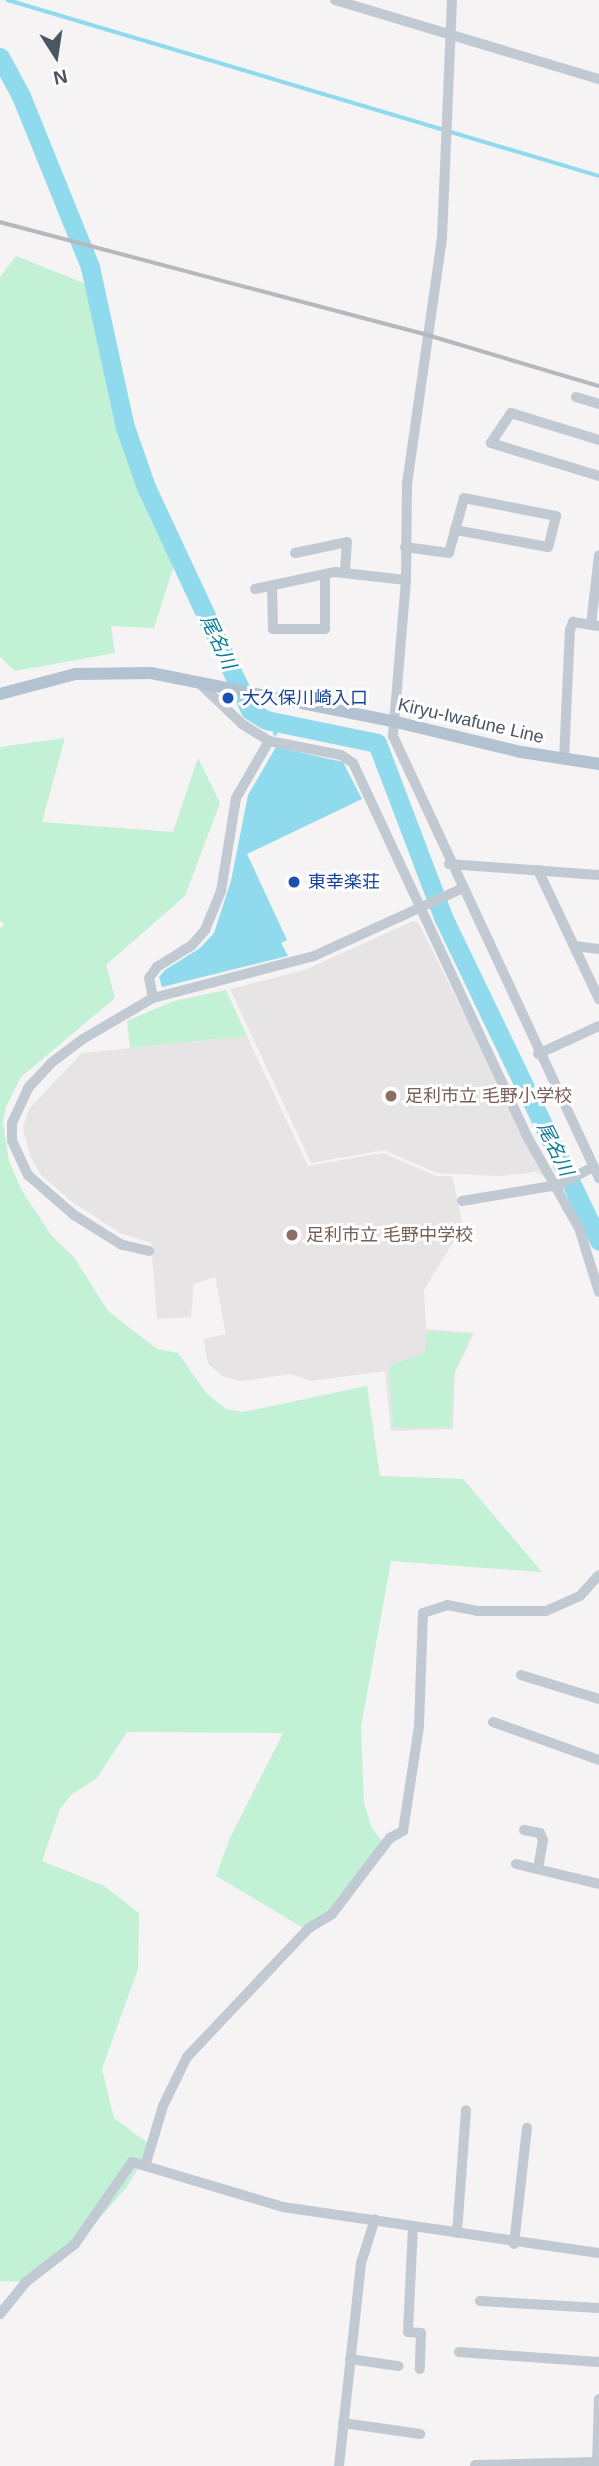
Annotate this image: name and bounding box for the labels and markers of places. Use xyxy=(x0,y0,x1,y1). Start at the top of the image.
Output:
place label: 大久保川崎入口 xyxy=(242,687,368,709)
marker: 大久保川崎入口 xyxy=(220,690,236,706)
place label: 東幸楽荘 xyxy=(308,871,380,893)
marker: 東幸楽荘 xyxy=(286,874,302,890)
place label: 足利市立 毛野小学校 xyxy=(405,1085,572,1107)
marker: 足利市立 毛野小学校 xyxy=(383,1088,399,1104)
place label: 足利市立 毛野中学校 xyxy=(306,1224,473,1246)
marker: 足利市立 毛野中学校 xyxy=(284,1227,300,1243)

